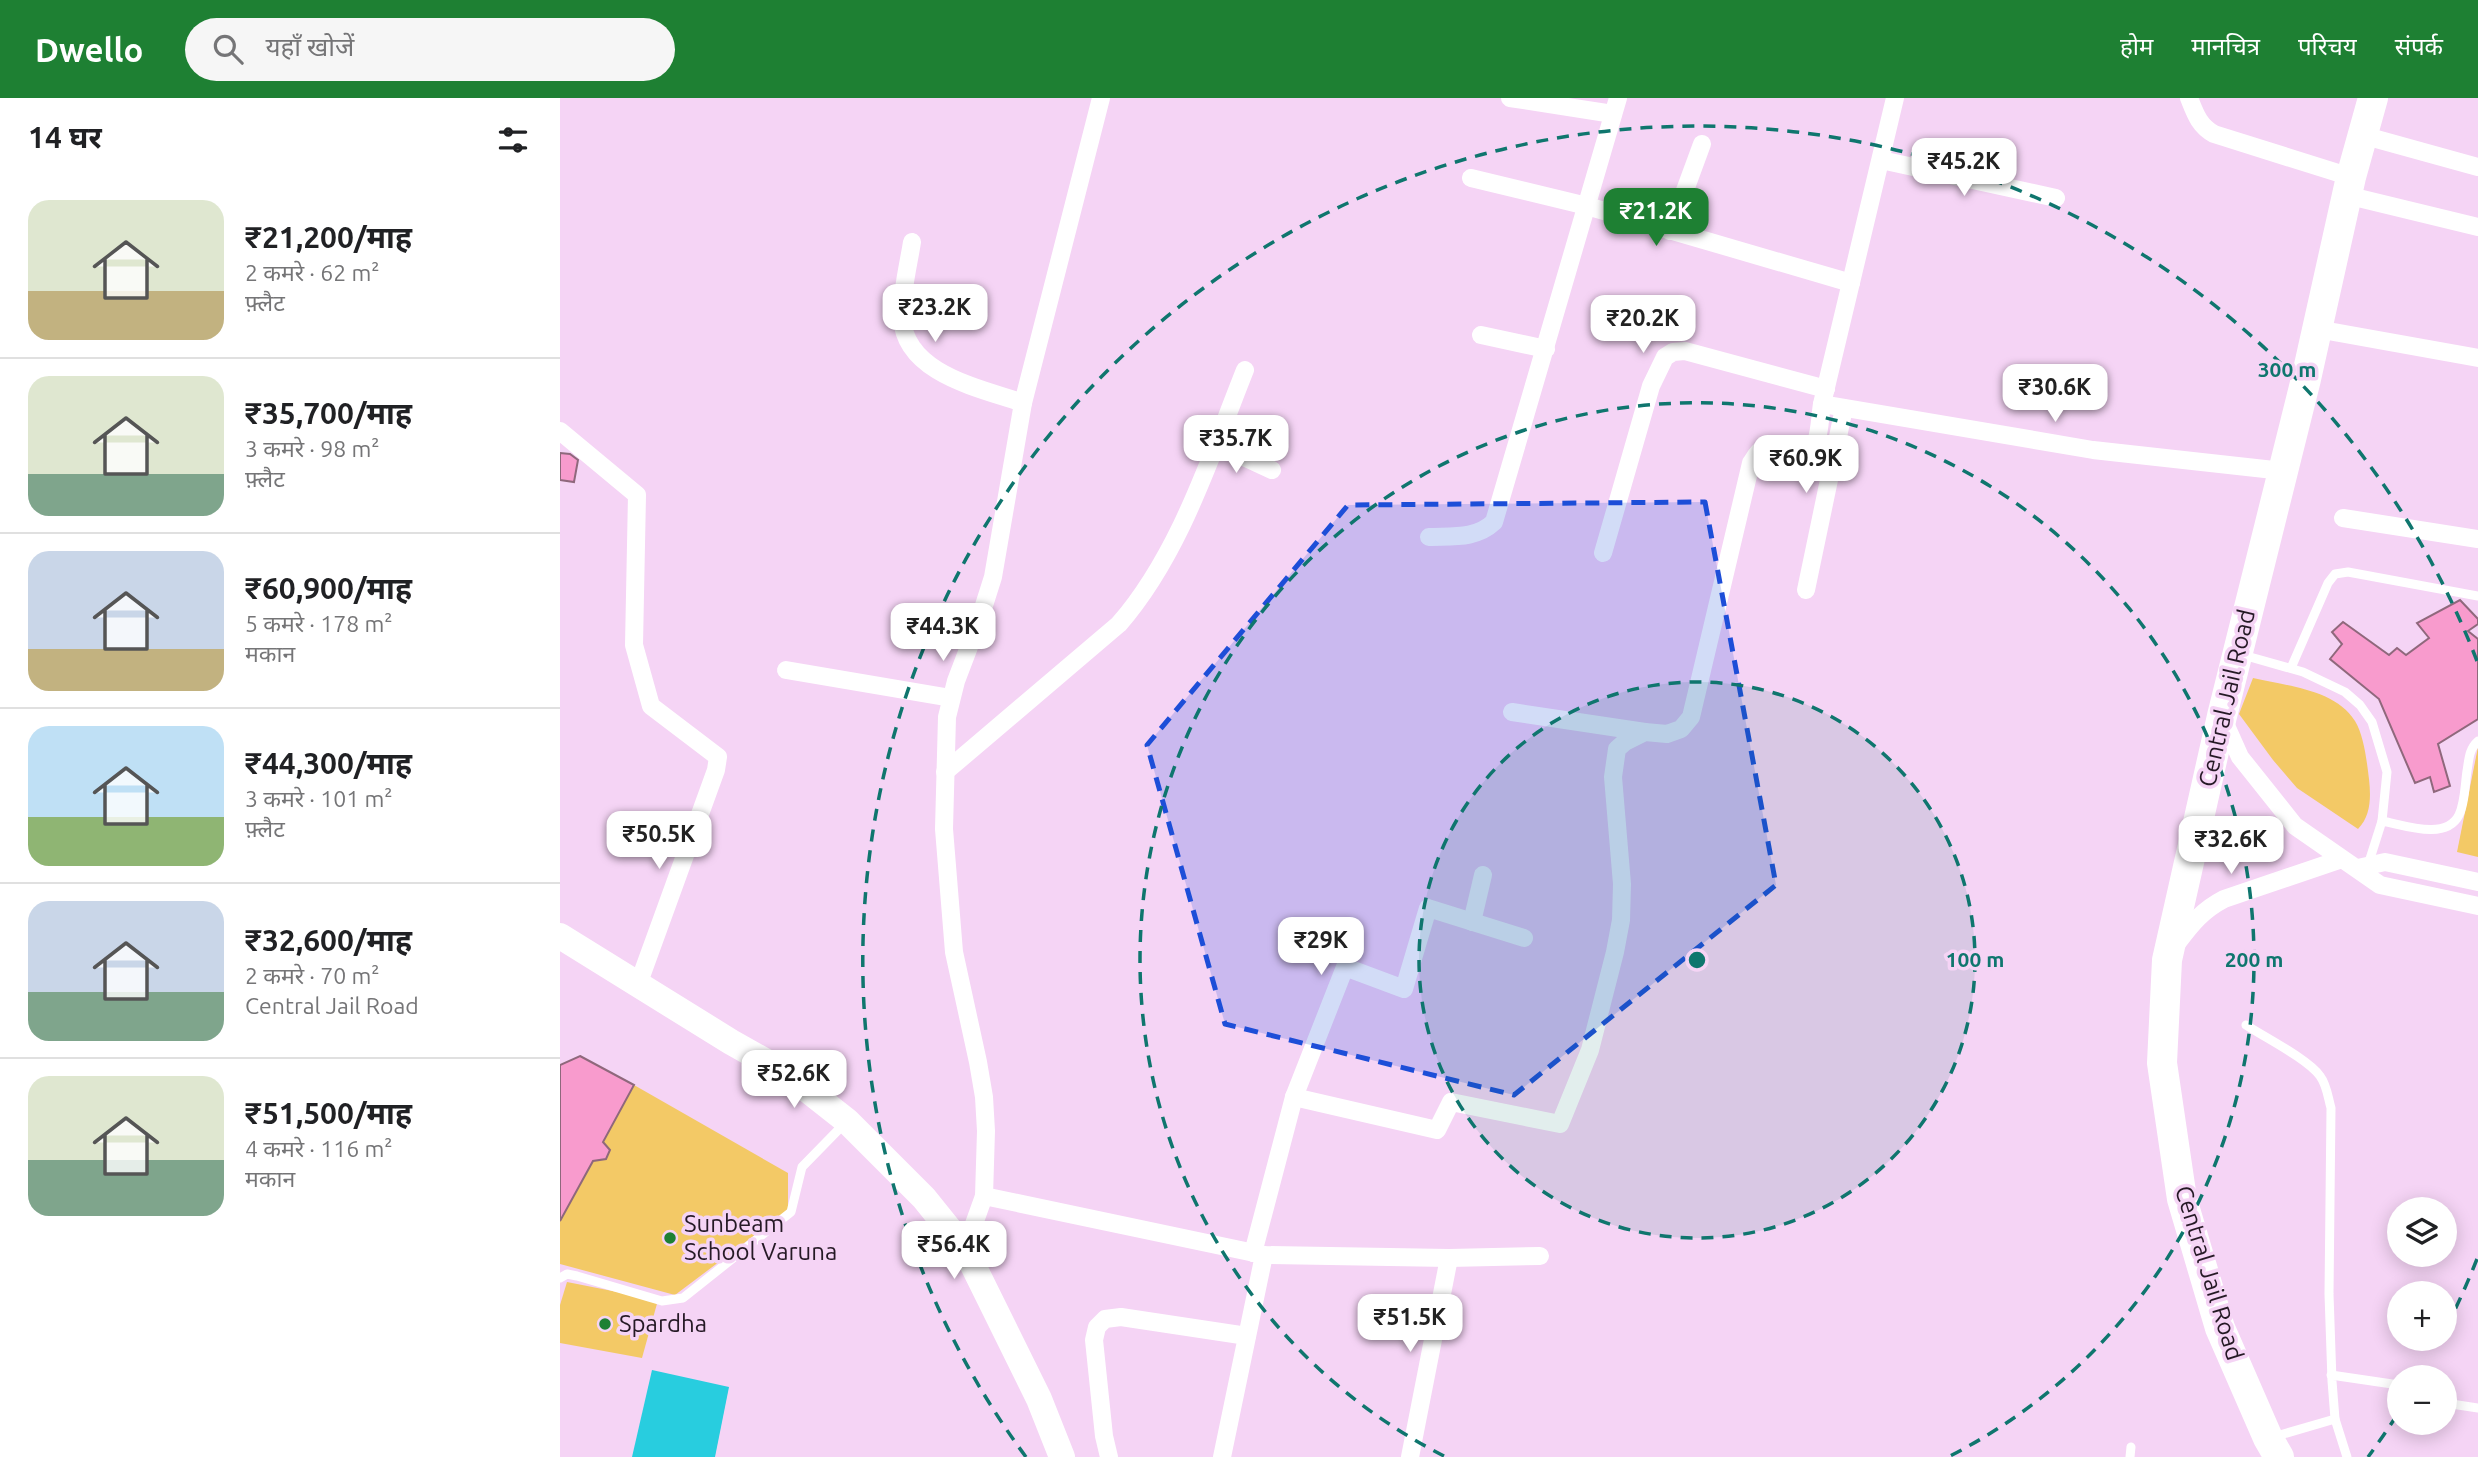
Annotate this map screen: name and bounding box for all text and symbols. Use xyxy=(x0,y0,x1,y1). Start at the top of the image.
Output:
search box xyxy=(185,18,675,81)
icon: search xyxy=(209,30,247,68)
text: Dwello xyxy=(35,31,143,68)
text: यहाँ खोजें xyxy=(265,32,354,61)
text: होम xyxy=(2120,33,2153,60)
text: मानचित्र xyxy=(2191,33,2260,60)
text: परिचय xyxy=(2298,33,2357,60)
text: संपर्क xyxy=(2395,33,2443,60)
text: 14 घर xyxy=(28,120,102,154)
icon: filters xyxy=(494,121,532,159)
pin: ₹45.2K xyxy=(1907,139,2021,198)
text: ₹45.2K xyxy=(1928,148,2000,173)
pin: ₹21.2K xyxy=(1599,188,1713,248)
text: ₹21.2K xyxy=(1620,198,1692,223)
text: ₹21,200/माह xyxy=(245,220,412,254)
icon: home xyxy=(84,228,168,312)
text: 2 कमरे · 62 m² xyxy=(245,260,380,285)
pin: ₹23.2K xyxy=(878,285,992,344)
text: फ़्लैट xyxy=(245,290,285,315)
text: ₹23.2K xyxy=(899,294,971,319)
pin: ₹20.2K xyxy=(1586,296,1700,355)
text: ₹20.2K xyxy=(1607,305,1679,330)
text: 300 m xyxy=(2258,357,2316,381)
pin: ₹30.6K xyxy=(1998,364,2112,424)
text: ₹30.6K xyxy=(2019,374,2091,399)
text: ₹35,700/माह xyxy=(245,396,412,430)
icon: home xyxy=(84,404,168,488)
pin: ₹35.7K xyxy=(1179,416,1293,475)
text: ₹35.7K xyxy=(1200,425,1272,450)
text: 3 कमरे · 98 m² xyxy=(245,436,380,461)
pin: ₹60.9K xyxy=(1749,436,1863,495)
text: ₹60.9K xyxy=(1770,445,1842,470)
text: फ़्लैट xyxy=(245,466,285,491)
text: ₹60,900/माह xyxy=(245,571,412,605)
icon: home xyxy=(84,579,168,663)
pin: ₹44.3K xyxy=(886,603,1000,663)
street label: Central Jail Road xyxy=(2193,607,2260,789)
text: 5 कमरे · 178 m² xyxy=(245,611,393,636)
text: ₹44.3K xyxy=(907,613,979,638)
text: मकान xyxy=(245,641,295,666)
text: ₹44,300/माह xyxy=(245,746,412,780)
icon: home xyxy=(84,754,168,838)
text: 3 कमरे · 101 m² xyxy=(245,786,393,811)
pin: ₹50.5K xyxy=(602,812,716,871)
text: फ़्लैट xyxy=(245,816,285,841)
pin: ₹32.6K xyxy=(2174,816,2288,876)
text: ₹50.5K xyxy=(623,821,695,846)
text: ₹32.6K xyxy=(2195,826,2267,851)
pin: ₹29K xyxy=(1280,918,1362,977)
text: ₹32,600/माह xyxy=(245,923,412,957)
text: ₹29K xyxy=(1294,927,1348,952)
icon: home xyxy=(84,929,168,1013)
text: 100 m xyxy=(1946,947,2004,971)
text: 200 m xyxy=(2225,947,2283,971)
centre of rings xyxy=(1685,948,1709,972)
text: 2 कमरे · 70 m² xyxy=(245,963,380,988)
text: Central Jail Road xyxy=(245,993,419,1018)
pin: ₹52.6K xyxy=(737,1051,851,1110)
text: ₹52.6K xyxy=(758,1060,830,1085)
text: ₹51,500/माह xyxy=(245,1096,412,1130)
icon: home xyxy=(84,1104,168,1188)
text: 4 कमरे · 116 m² xyxy=(245,1136,393,1161)
text: मकान xyxy=(245,1166,295,1191)
street label: Central Jail Road xyxy=(2170,1182,2249,1364)
map controls xyxy=(2387,1197,2457,1435)
button: layers xyxy=(2387,1197,2457,1267)
place label: Sunbeam School Varuna xyxy=(684,1210,837,1265)
pin: ₹56.4K xyxy=(897,1222,1011,1281)
marker: Sunbeam School Varuna xyxy=(662,1230,678,1246)
text: ₹56.4K xyxy=(918,1231,990,1256)
button: + xyxy=(2387,1281,2457,1351)
pin: ₹51.5K xyxy=(1353,1294,1467,1354)
text: ₹51.5K xyxy=(1374,1304,1446,1329)
place label: Spardha xyxy=(619,1310,707,1337)
marker: Spardha xyxy=(597,1316,613,1332)
button: − xyxy=(2387,1365,2457,1435)

